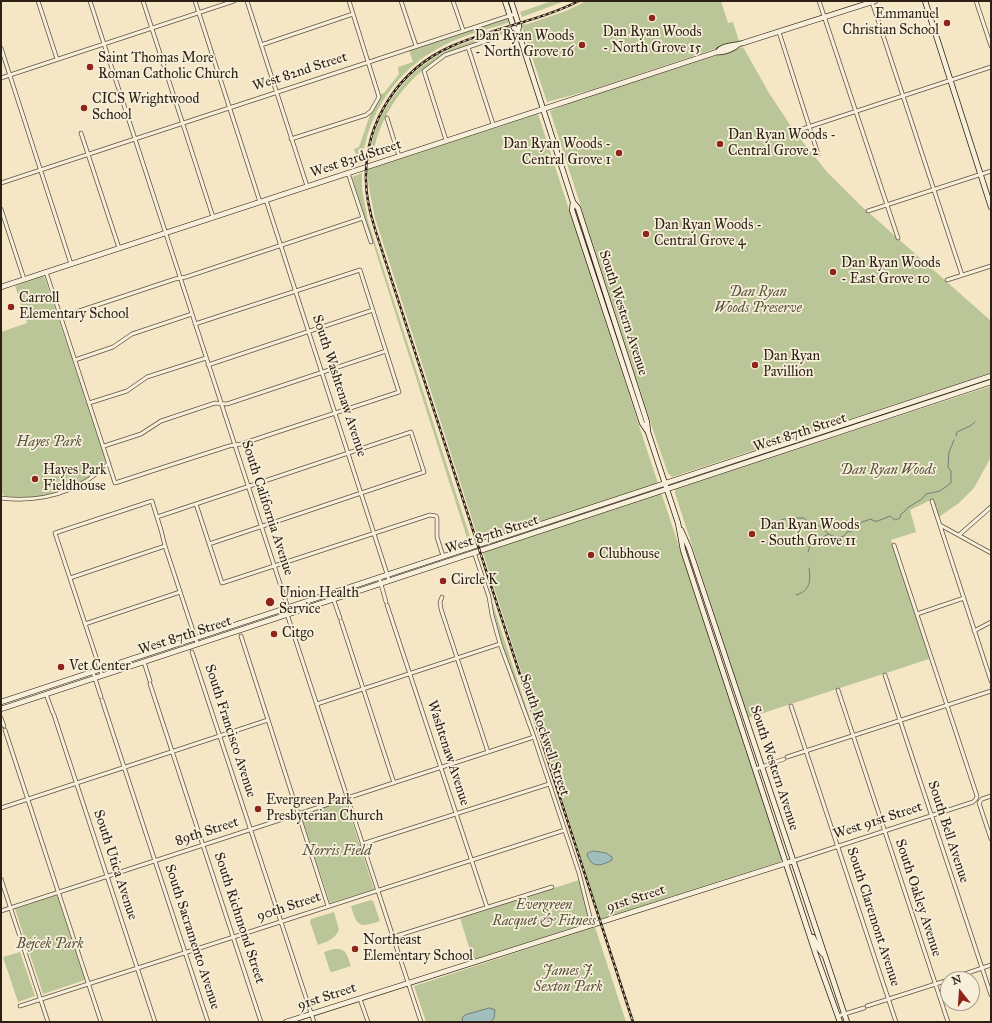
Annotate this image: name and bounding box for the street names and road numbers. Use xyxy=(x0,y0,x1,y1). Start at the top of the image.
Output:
street label: West 82nd Street xyxy=(251,49,349,95)
street label: West 83rd Street xyxy=(308,136,404,182)
street label: South Western Avenue xyxy=(595,248,651,378)
street label: South Washtenaw Avenue xyxy=(308,313,370,459)
street label: West 87th Street xyxy=(751,410,849,456)
street label: South California Avenue xyxy=(237,438,297,578)
street label: West 87th Street xyxy=(443,512,541,558)
street label: West 87th Street xyxy=(136,613,234,659)
street label: South Francisco Avenue xyxy=(201,662,259,800)
street label: South Rockwell Street xyxy=(515,672,573,798)
street label: Washtenaw Avenue xyxy=(423,698,473,808)
street label: South Western Avenue xyxy=(746,703,802,833)
street label: South Bell Avenue xyxy=(924,779,972,885)
street label: West 91st Street xyxy=(831,799,925,843)
street label: South Utica Avenue xyxy=(89,808,141,922)
street label: 89th Street xyxy=(173,814,241,850)
street label: South Oakley Avenue xyxy=(891,837,945,959)
street label: South Claremont Avenue xyxy=(843,845,903,989)
street label: South Richmond Street xyxy=(210,850,268,986)
street label: South Sacramento Avenue xyxy=(161,862,223,1012)
street label: 91st Street xyxy=(604,882,668,916)
street label: 90th Street xyxy=(255,889,323,925)
street label: 91st Street xyxy=(295,980,359,1014)

